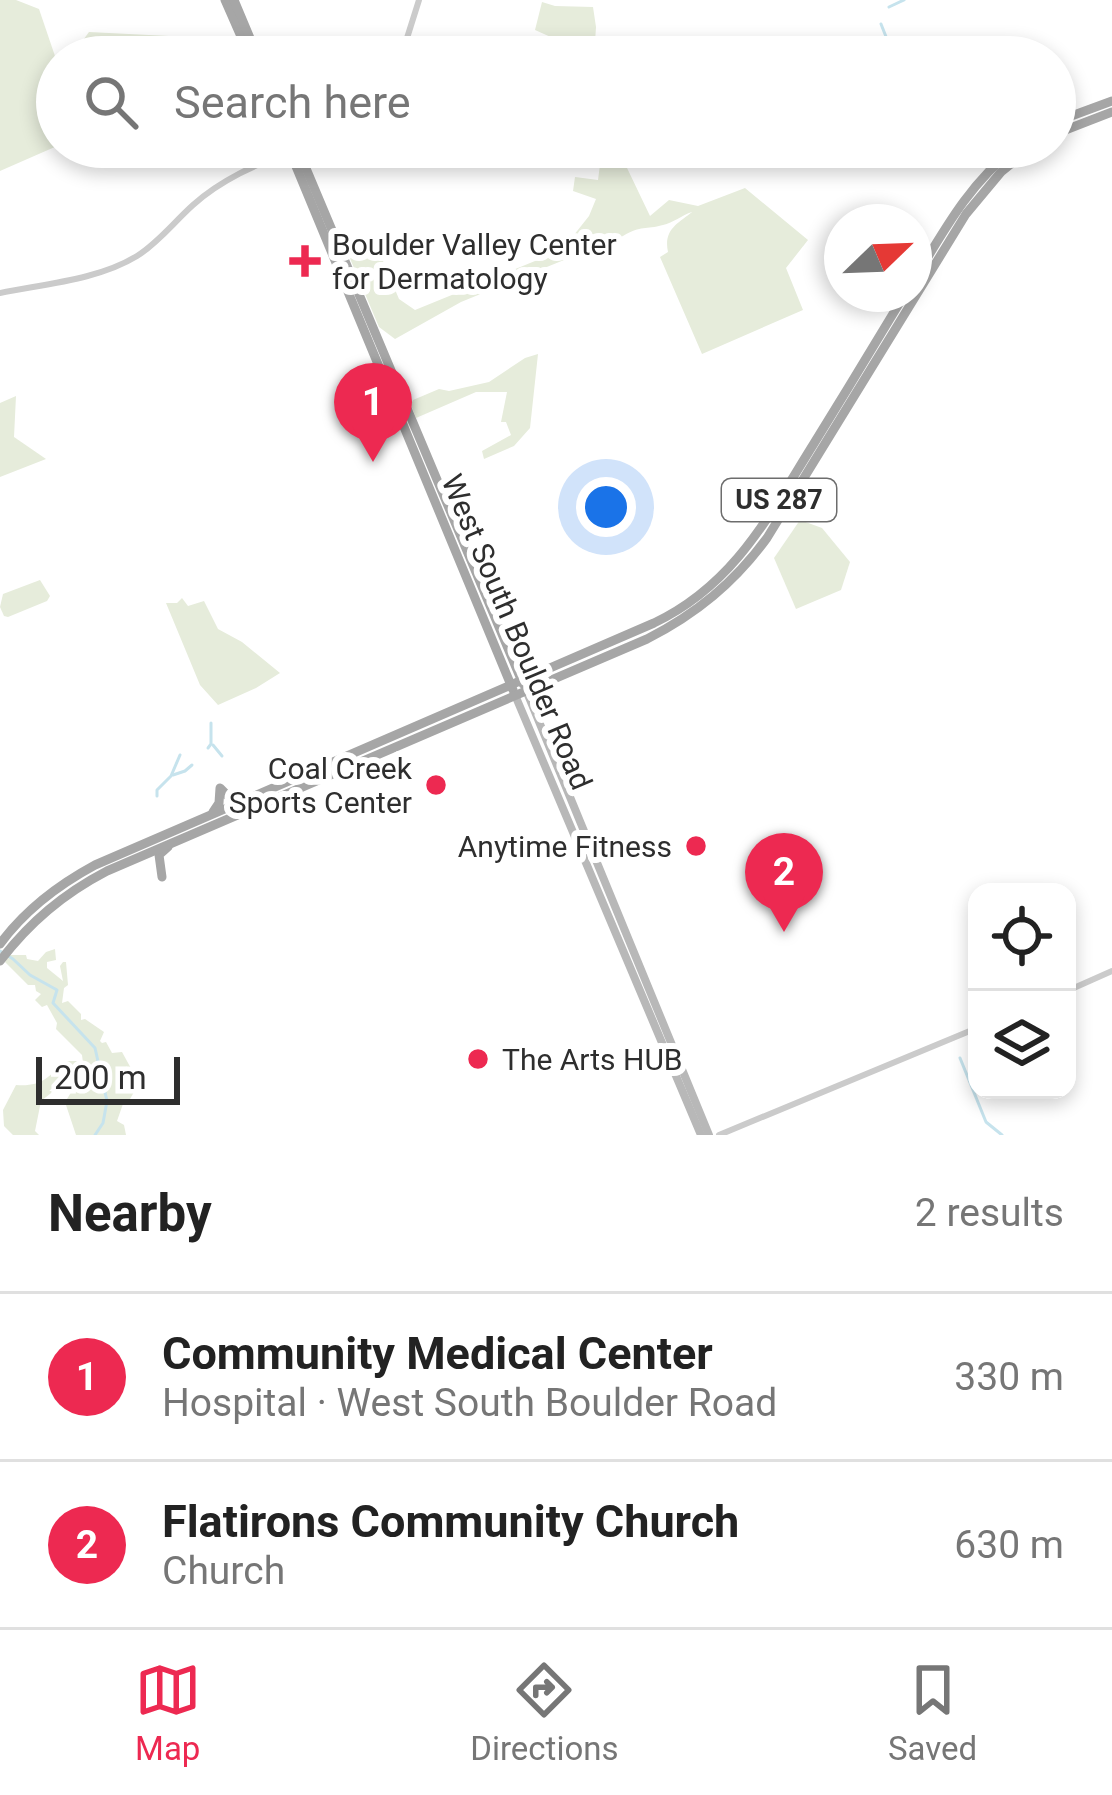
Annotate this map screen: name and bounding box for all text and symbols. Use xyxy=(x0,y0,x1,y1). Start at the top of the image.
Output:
search box xyxy=(36,36,1076,168)
icon: search xyxy=(78,69,144,135)
text: Search here xyxy=(174,76,411,129)
north arrow xyxy=(824,204,932,312)
place label: Boulder Valley Center for Dermatology xyxy=(332,227,617,296)
marker: Boulder Valley Center for Dermatology xyxy=(289,245,321,277)
pin: 1 xyxy=(334,363,412,462)
street label: West South Boulder Road xyxy=(435,469,599,795)
your location xyxy=(576,477,636,537)
road number: US 287 xyxy=(722,479,836,521)
place label: Coal Creek Sports Center xyxy=(229,751,413,820)
marker: Coal Creek Sports Center xyxy=(423,772,449,798)
place label: Anytime Fitness xyxy=(458,829,672,864)
marker: Anytime Fitness xyxy=(683,833,709,859)
pin: 2 xyxy=(745,833,823,932)
map controls xyxy=(968,883,1076,1099)
button: locate xyxy=(968,883,1076,991)
button: layers xyxy=(968,991,1076,1099)
place label: The Arts HUB xyxy=(502,1042,683,1077)
marker: The Arts HUB xyxy=(465,1046,491,1072)
scale bar xyxy=(36,1051,180,1104)
text: 200 m xyxy=(54,1058,147,1097)
text: Nearby xyxy=(48,1184,212,1243)
text: 2 results xyxy=(915,1190,1064,1236)
text: Community Medical Center xyxy=(162,1327,713,1380)
text: 1 xyxy=(76,1354,98,1400)
text: 330 m xyxy=(954,1354,1064,1400)
text: Hospital · West South Boulder Road xyxy=(162,1380,777,1426)
text: Flatirons Community Church xyxy=(162,1495,739,1548)
text: 2 xyxy=(76,1522,98,1568)
text: 630 m xyxy=(954,1522,1064,1568)
text: Church xyxy=(162,1548,285,1594)
tab: Map xyxy=(135,1657,201,1768)
tab: Directions xyxy=(470,1657,619,1768)
tab: Saved xyxy=(888,1657,977,1768)

